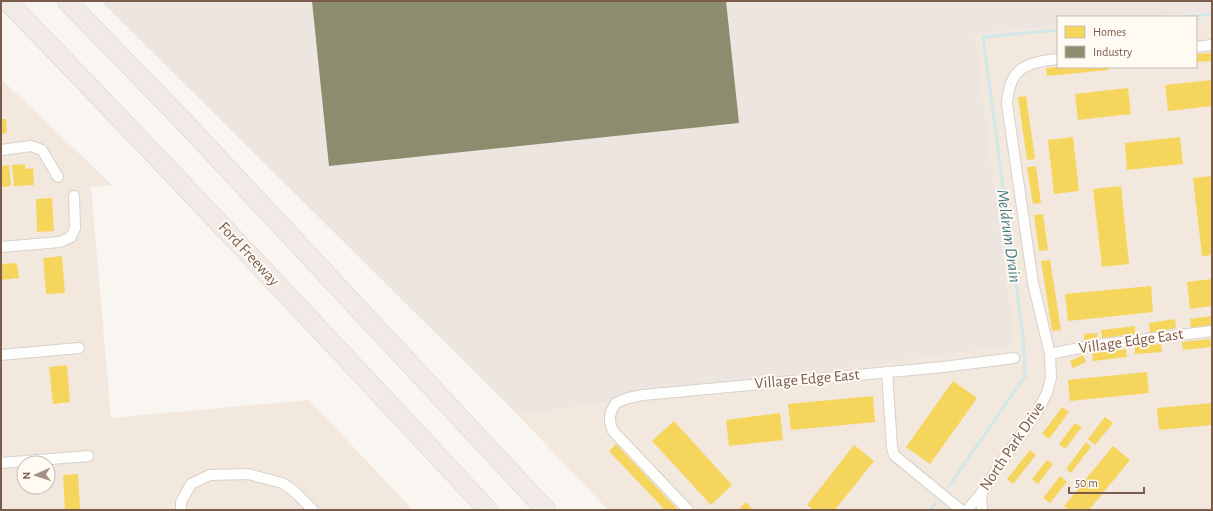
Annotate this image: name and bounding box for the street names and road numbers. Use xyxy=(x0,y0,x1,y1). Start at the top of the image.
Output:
street label: Ford Freeway xyxy=(215,219,283,290)
street label: Village Edge East xyxy=(1078,326,1184,356)
street label: Village Edge East xyxy=(754,366,860,392)
street label: North Park Drive xyxy=(977,399,1047,493)

